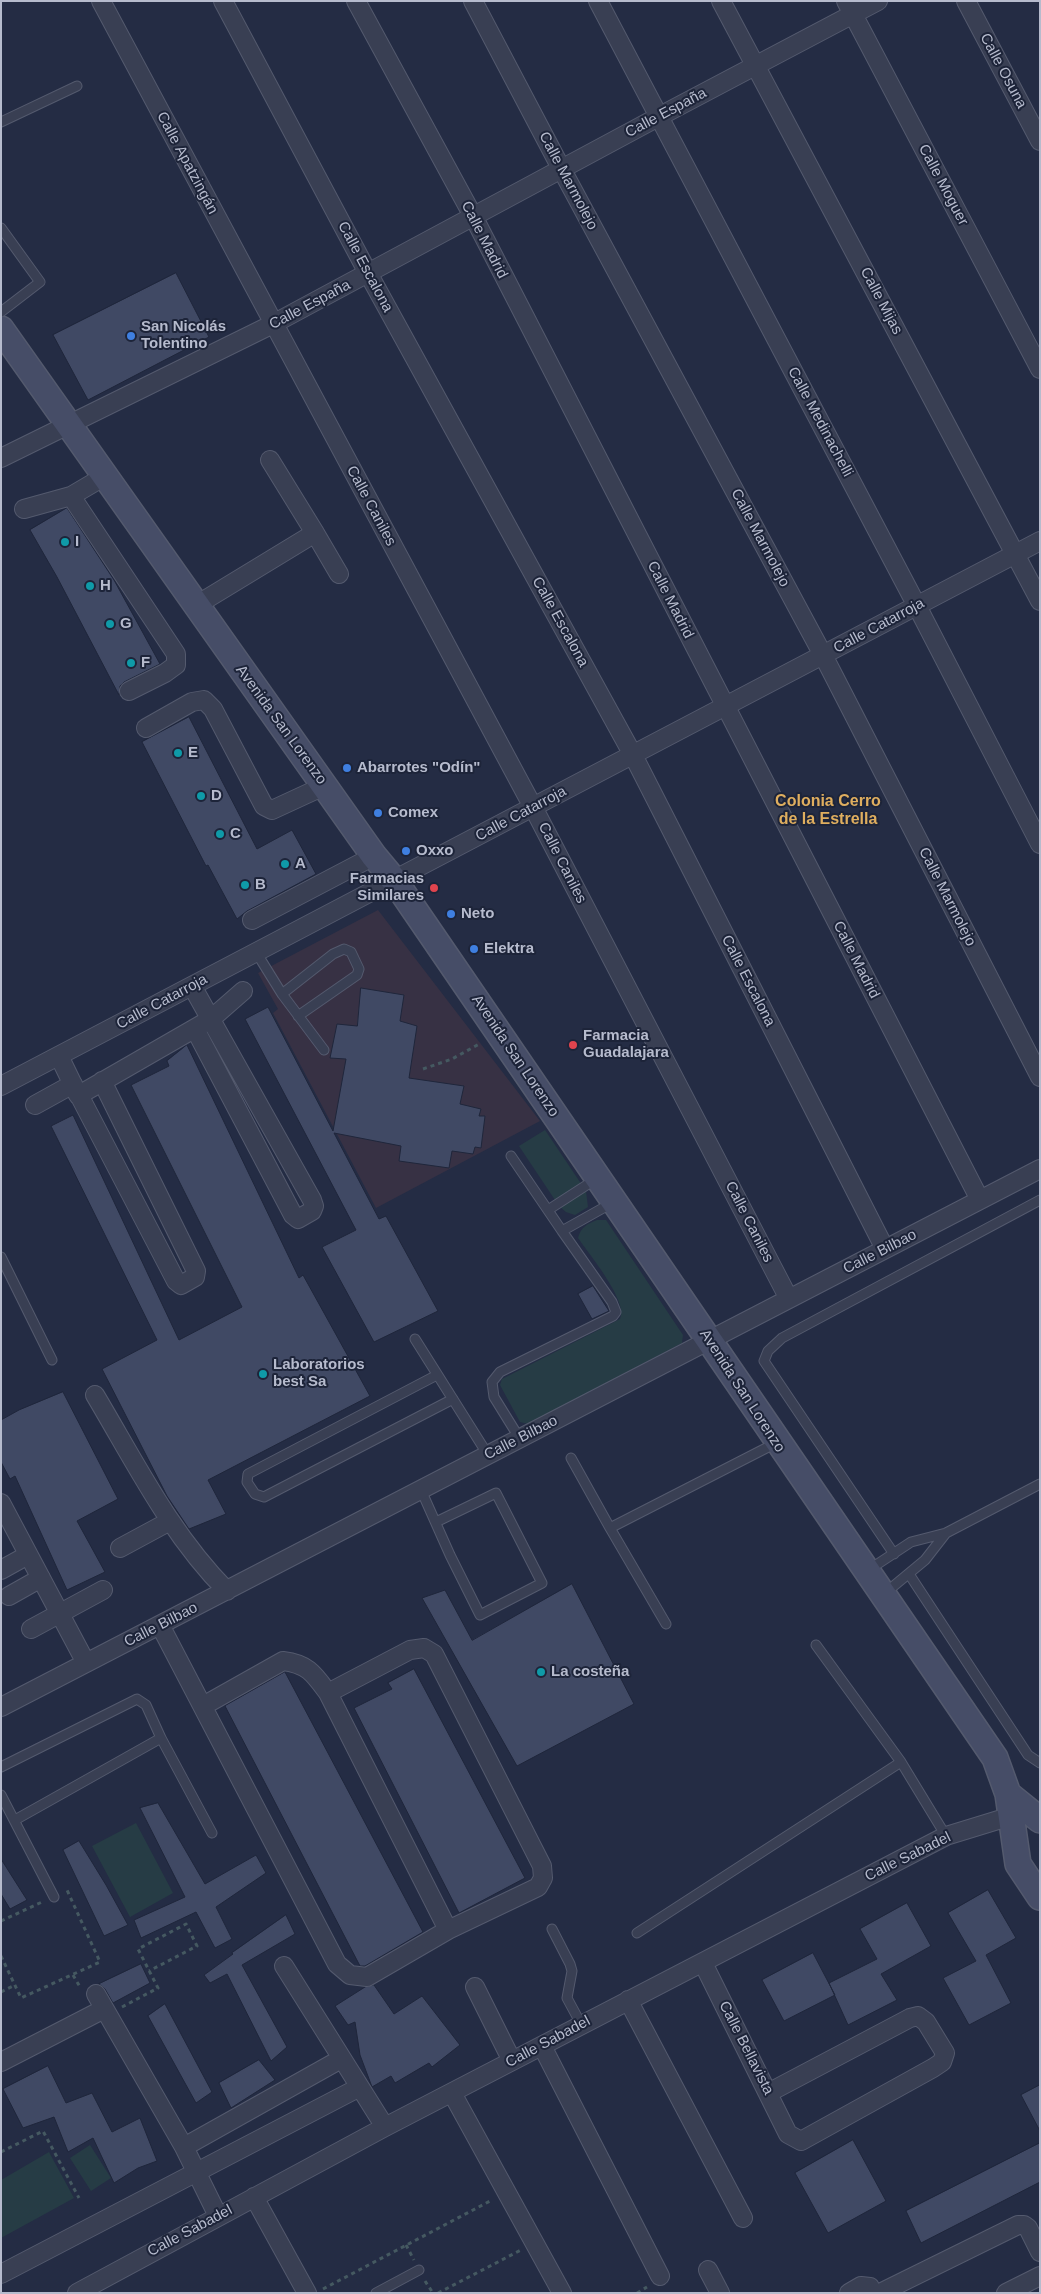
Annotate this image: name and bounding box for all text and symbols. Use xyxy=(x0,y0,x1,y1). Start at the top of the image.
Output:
street label: Calle Osuna xyxy=(976,30,1030,112)
street label: Calle España xyxy=(622,84,710,142)
street label: Calle Apatzingán xyxy=(152,109,222,217)
street label: Calle Marmolejo xyxy=(535,129,601,233)
street label: Calle Moguer xyxy=(914,141,972,229)
street label: Calle Madrid xyxy=(457,198,511,282)
street label: Calle Escalona xyxy=(334,219,396,315)
street label: Calle Mijas xyxy=(856,264,906,338)
street label: Calle España xyxy=(266,276,354,334)
place label: San Nicolás Tolentino xyxy=(141,318,226,353)
marker: San Nicolás Tolentino xyxy=(125,330,137,342)
street label: Calle Medinachelli xyxy=(783,364,857,480)
street label: Calle Caniles xyxy=(342,463,400,549)
street label: Calle Marmolejo xyxy=(727,486,793,590)
place label: I xyxy=(75,533,79,551)
marker: I xyxy=(59,536,71,548)
street label: Calle Madrid xyxy=(643,558,697,642)
street label: Calle Escalona xyxy=(528,574,592,670)
place label: H xyxy=(100,577,111,595)
marker: H xyxy=(84,580,96,592)
street label: Calle Catarroja xyxy=(831,595,927,657)
place label: G xyxy=(120,615,132,633)
marker: G xyxy=(104,618,116,630)
place label: F xyxy=(141,654,150,672)
marker: F xyxy=(125,657,137,669)
street label: Avenida San Lorenzo xyxy=(232,662,330,788)
place label: E xyxy=(188,744,198,762)
marker: E xyxy=(172,747,184,759)
place label: Abarrotes "Odín" xyxy=(357,759,480,777)
marker: Abarrotes "Odín" xyxy=(341,762,353,774)
street label: Calle Catarroja xyxy=(473,783,569,845)
place label: D xyxy=(211,787,222,805)
marker: D xyxy=(195,790,207,802)
district label: Colonia Cerro de la Estrella xyxy=(775,792,881,830)
place label: Comex xyxy=(388,804,438,822)
marker: Comex xyxy=(372,807,384,819)
street label: Calle Caniles xyxy=(534,820,590,906)
place label: C xyxy=(230,825,241,843)
marker: C xyxy=(214,828,226,840)
place label: Oxxo xyxy=(416,842,454,860)
marker: Oxxo xyxy=(400,845,412,857)
street label: Calle Marmolejo xyxy=(914,845,980,949)
place label: A xyxy=(295,855,306,873)
marker: A xyxy=(279,858,291,870)
place label: Farmacias Similares xyxy=(350,870,424,905)
place label: B xyxy=(255,876,266,894)
marker: B xyxy=(239,879,251,891)
marker: Farmacias Similares xyxy=(428,882,440,894)
place label: Neto xyxy=(461,905,494,923)
marker: Neto xyxy=(445,908,457,920)
street label: Calle Madrid xyxy=(829,918,883,1002)
street label: Calle Escalona xyxy=(717,932,779,1030)
place label: Elektra xyxy=(484,940,534,958)
marker: Elektra xyxy=(468,943,480,955)
street label: Calle Catarroja xyxy=(114,971,210,1033)
street label: Avenida San Lorenzo xyxy=(468,992,562,1120)
place label: Farmacia Guadalajara xyxy=(583,1027,669,1062)
marker: Farmacia Guadalajara xyxy=(567,1039,579,1051)
street label: Calle Caniles xyxy=(721,1179,777,1265)
street label: Calle Bilbao xyxy=(840,1226,920,1278)
street label: Avenida San Lorenzo xyxy=(695,1326,789,1456)
place label: Laboratorios best Sa xyxy=(273,1356,365,1391)
marker: Laboratorios best Sa xyxy=(257,1368,269,1380)
street label: Calle Bilbao xyxy=(481,1412,561,1464)
street label: Calle Bilbao xyxy=(121,1599,201,1651)
place label: La costeña xyxy=(551,1663,629,1681)
marker: La costeña xyxy=(535,1666,547,1678)
street label: Calle Sabadel xyxy=(862,1828,954,1886)
street label: Calle Bellavista xyxy=(715,1998,777,2098)
street label: Calle Sabadel xyxy=(503,2012,593,2072)
street label: Calle Sabadel xyxy=(145,2201,235,2261)

